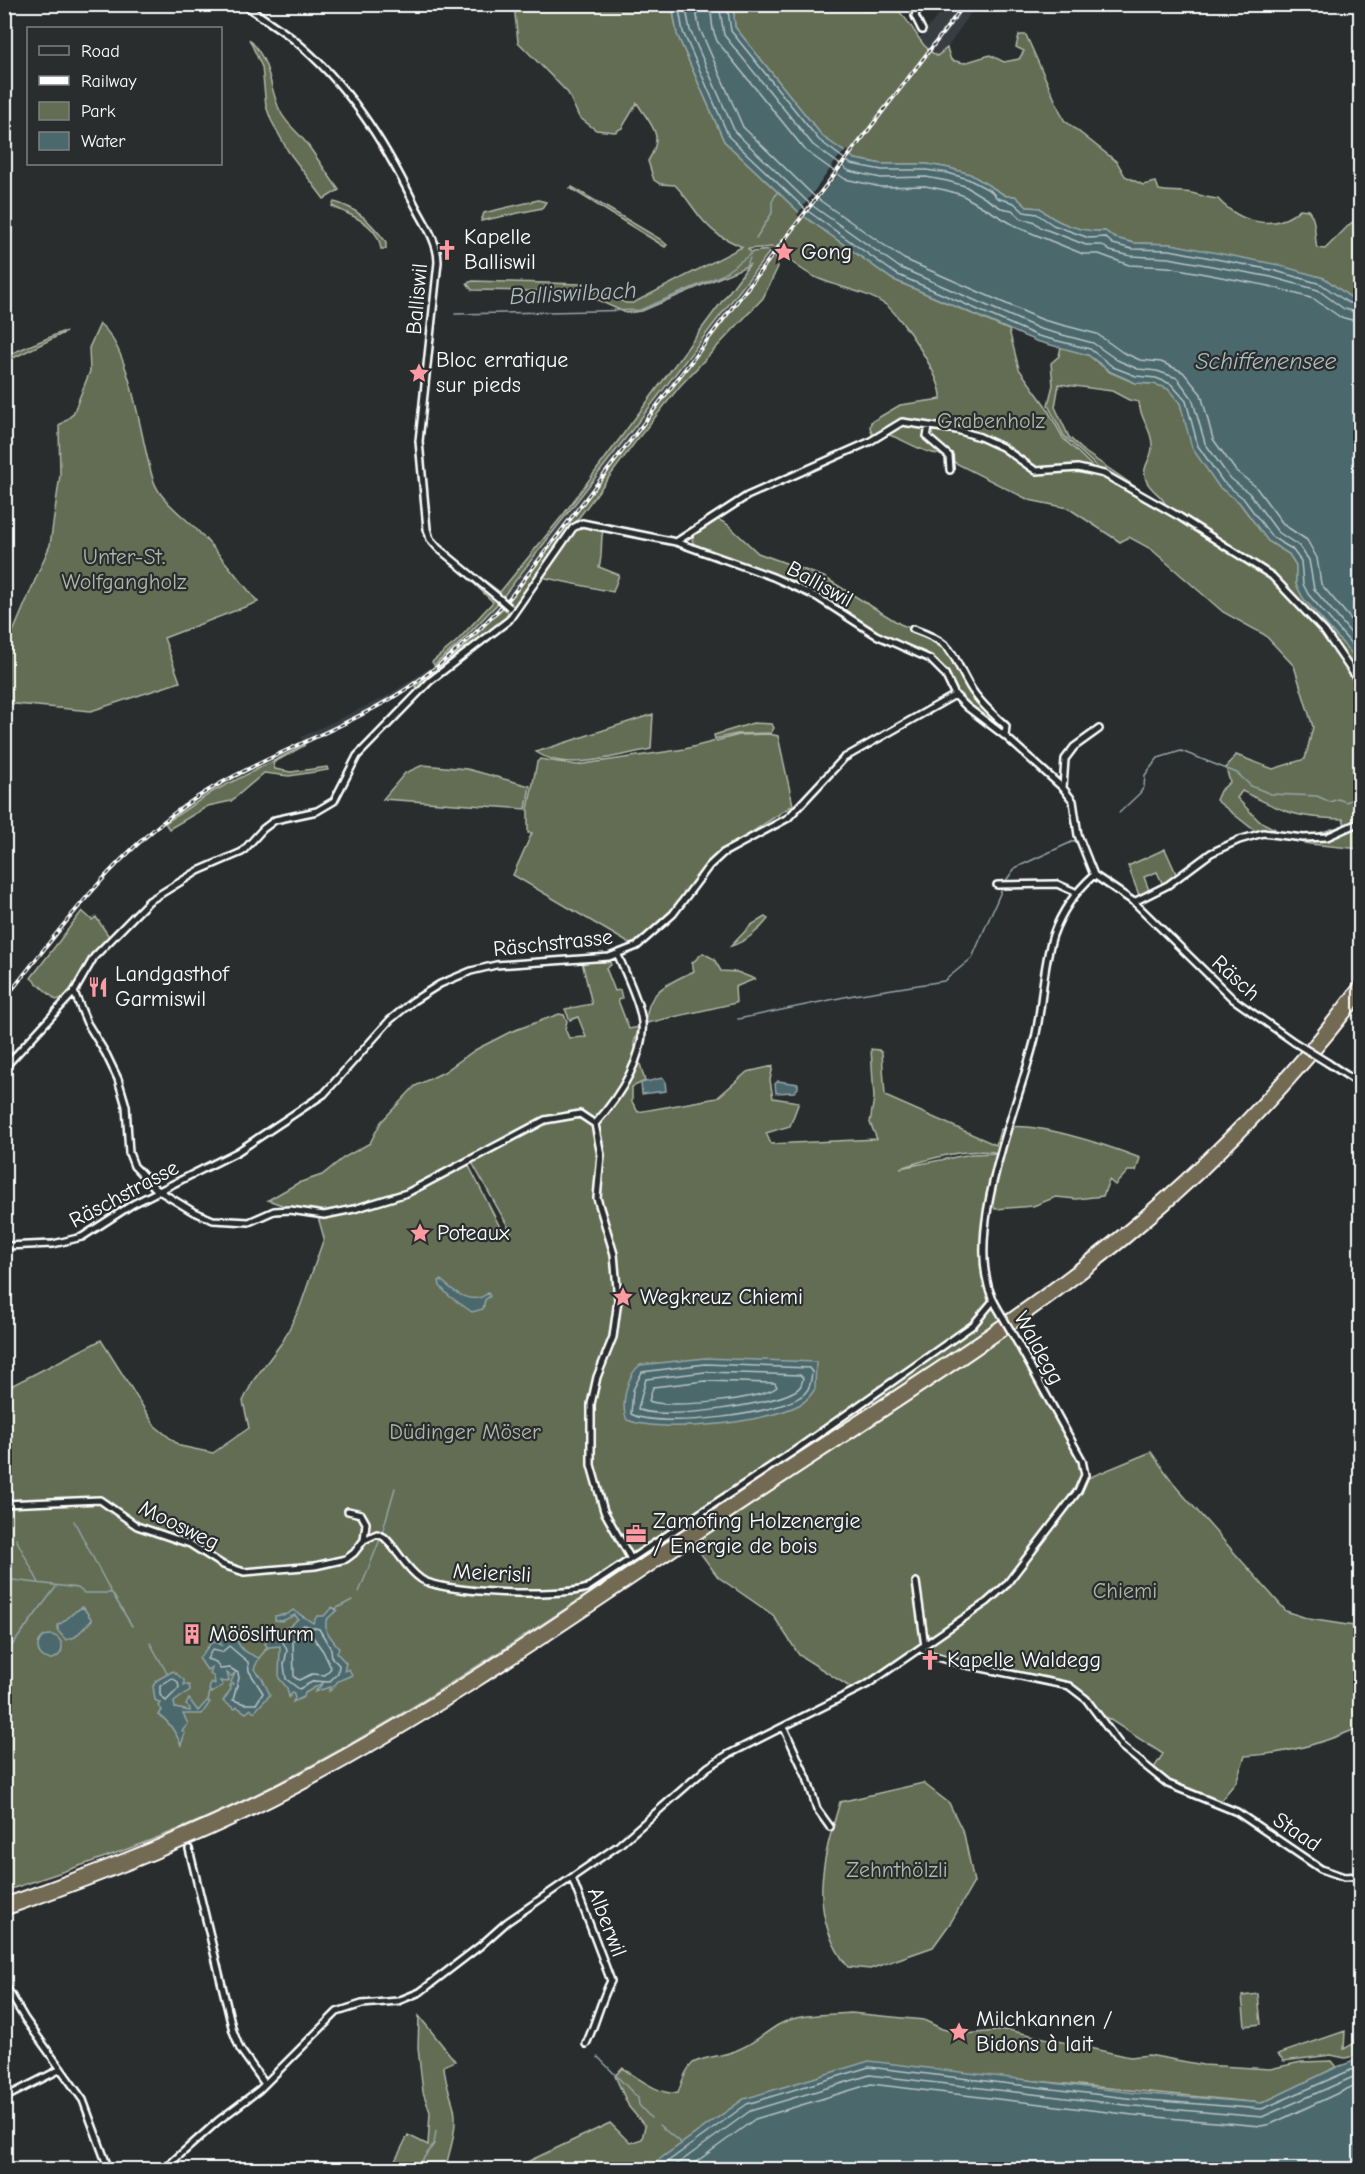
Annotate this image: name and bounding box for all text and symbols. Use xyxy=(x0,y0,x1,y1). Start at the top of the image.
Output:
legend xyxy=(27,27,222,165)
text: Road xyxy=(81,41,120,62)
text: Railway xyxy=(81,71,138,92)
text: Park xyxy=(81,101,116,122)
text: Water xyxy=(81,131,126,152)
place label: Kapelle Balliswil xyxy=(464,224,536,275)
church icon: Kapelle Balliswil xyxy=(435,238,459,262)
place label: Gong xyxy=(801,239,852,265)
place icon: Gong xyxy=(772,240,796,264)
street label: Balliswil xyxy=(401,262,433,336)
water label: Balliswilbach xyxy=(509,276,637,310)
place label: Bloc erratique sur pieds xyxy=(436,347,568,398)
water label: Schiffenensee xyxy=(1195,347,1337,375)
place icon: Bloc erratique sur pieds xyxy=(407,361,431,385)
park label: Grabenholz xyxy=(937,408,1046,434)
park label: Unter-St. Wolfgangholz xyxy=(61,544,187,595)
street label: Balliswil xyxy=(782,555,858,613)
street label: Räschstrasse xyxy=(492,924,614,962)
street label: Räsch xyxy=(1207,950,1265,1006)
place label: Landgasthof Garmiswil xyxy=(115,961,231,1012)
restaurant icon: Landgasthof Garmiswil xyxy=(86,975,110,999)
street label: Räschstrasse xyxy=(65,1154,183,1234)
place label: Poteaux xyxy=(437,1220,510,1246)
place icon: Poteaux xyxy=(408,1221,432,1245)
place label: Wegkreuz Chiemi xyxy=(640,1284,803,1310)
place icon: Wegkreuz Chiemi xyxy=(611,1285,635,1309)
street label: Waldegg xyxy=(1008,1307,1070,1389)
park label: Düdinger Möser xyxy=(389,1419,541,1445)
street label: Moosweg xyxy=(135,1494,223,1556)
place label: Zamofing Holzenergie / Energie de bois xyxy=(653,1508,861,1559)
office icon: Zamofing Holzenergie / Energie de bois xyxy=(624,1522,648,1546)
street label: Meierisli xyxy=(452,1558,532,1588)
park label: Chiemi xyxy=(1093,1578,1157,1604)
place label: Möösliturm xyxy=(209,1621,314,1647)
building icon: Möösliturm xyxy=(180,1622,204,1646)
place label: Kapelle Waldegg xyxy=(947,1647,1101,1673)
church icon: Kapelle Waldegg xyxy=(918,1648,942,1672)
street label: Staad xyxy=(1268,1807,1326,1857)
park label: Zehnthölzli xyxy=(846,1857,948,1883)
street label: Alberwil xyxy=(582,1884,632,1960)
place label: Milchkannen / Bidons à lait xyxy=(976,2006,1113,2057)
place icon: Milchkannen / Bidons à lait xyxy=(947,2020,971,2044)

